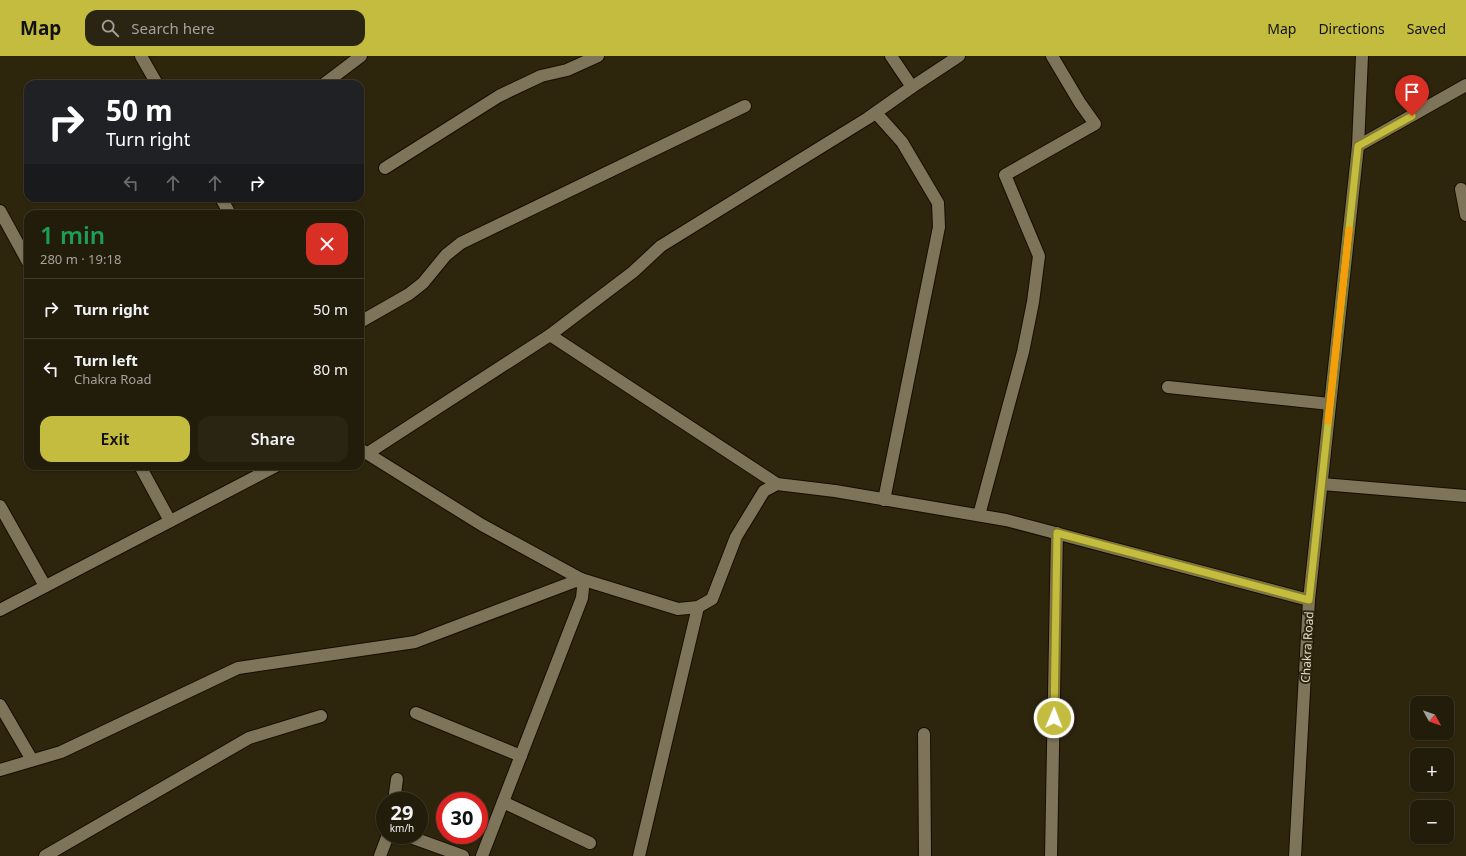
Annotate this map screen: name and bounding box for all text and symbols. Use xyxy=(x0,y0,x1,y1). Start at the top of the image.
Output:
search box xyxy=(85,10,365,46)
text: Map xyxy=(20,15,61,41)
icon: search xyxy=(99,17,121,39)
text: Search here xyxy=(131,18,215,38)
text: Map xyxy=(1267,19,1296,38)
text: Directions xyxy=(1318,19,1385,38)
text: Saved xyxy=(1407,19,1446,38)
pin xyxy=(1395,75,1429,116)
icon: arrive xyxy=(1401,81,1423,103)
text: 50 m xyxy=(106,91,173,129)
icon: right xyxy=(40,96,92,148)
text: Turn right xyxy=(106,127,190,151)
icon: left xyxy=(120,172,142,194)
icon: ahead xyxy=(162,172,184,194)
icon: ahead xyxy=(204,172,226,194)
icon: right xyxy=(246,172,268,194)
text: 1 min xyxy=(40,218,105,251)
button: close xyxy=(306,223,348,265)
text: 280 m · 19:18 xyxy=(40,250,121,268)
icon: right xyxy=(40,298,62,320)
text: Turn right xyxy=(74,299,149,319)
text: 50 m xyxy=(313,299,348,319)
text: Turn left xyxy=(74,350,138,370)
icon: left xyxy=(40,358,62,380)
text: 80 m xyxy=(313,359,348,379)
text: Chakra Road xyxy=(74,370,152,388)
button: Exit xyxy=(40,416,190,462)
button: Share xyxy=(198,416,348,462)
street label: Chakra Road xyxy=(1297,611,1317,683)
north arrow xyxy=(1410,696,1454,740)
map controls xyxy=(1410,696,1454,844)
position arrow xyxy=(1033,697,1075,739)
button: + xyxy=(1410,748,1454,792)
speed limit sign: 30 xyxy=(436,792,488,844)
text: 29 xyxy=(391,799,413,826)
button: − xyxy=(1410,800,1454,844)
text: km/h xyxy=(390,821,414,835)

